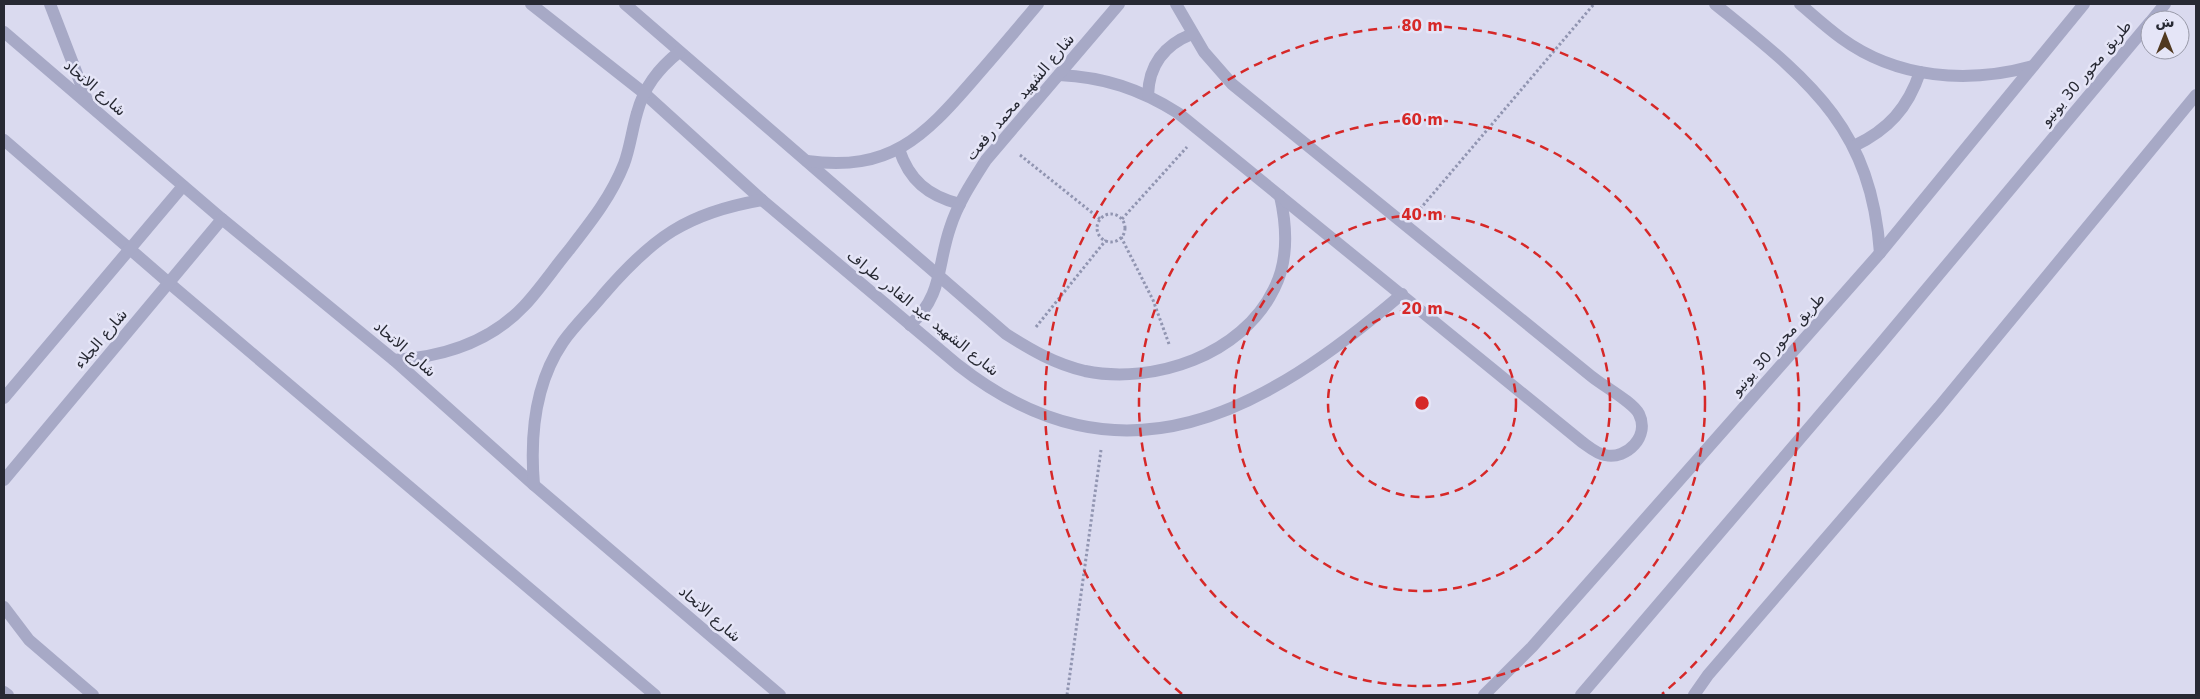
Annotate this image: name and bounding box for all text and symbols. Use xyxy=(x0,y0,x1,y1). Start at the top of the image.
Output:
north arrow xyxy=(2140,10,2190,60)
text: ش xyxy=(2155,14,2175,30)
text: 80 m xyxy=(1401,17,1443,35)
street label: طريق محور 30 يونيو xyxy=(2036,17,2135,130)
street label: شارع الشهيد محمد رفعت xyxy=(962,30,1078,164)
street label: شارع الاتحاد xyxy=(60,56,130,120)
text: 60 m xyxy=(1401,111,1443,129)
text: 40 m xyxy=(1401,206,1443,224)
street label: شارع الشهيد عبد القادر طراف xyxy=(844,246,1002,380)
street label: طريق محور 30 يونيو xyxy=(1727,289,1829,400)
text: 20 m xyxy=(1401,300,1443,318)
street label: شارع الجلاء xyxy=(71,305,131,373)
street label: شارع الاتحاد xyxy=(370,317,440,381)
centre of rings xyxy=(1413,394,1431,412)
street label: شارع الاتحاد xyxy=(675,582,745,646)

